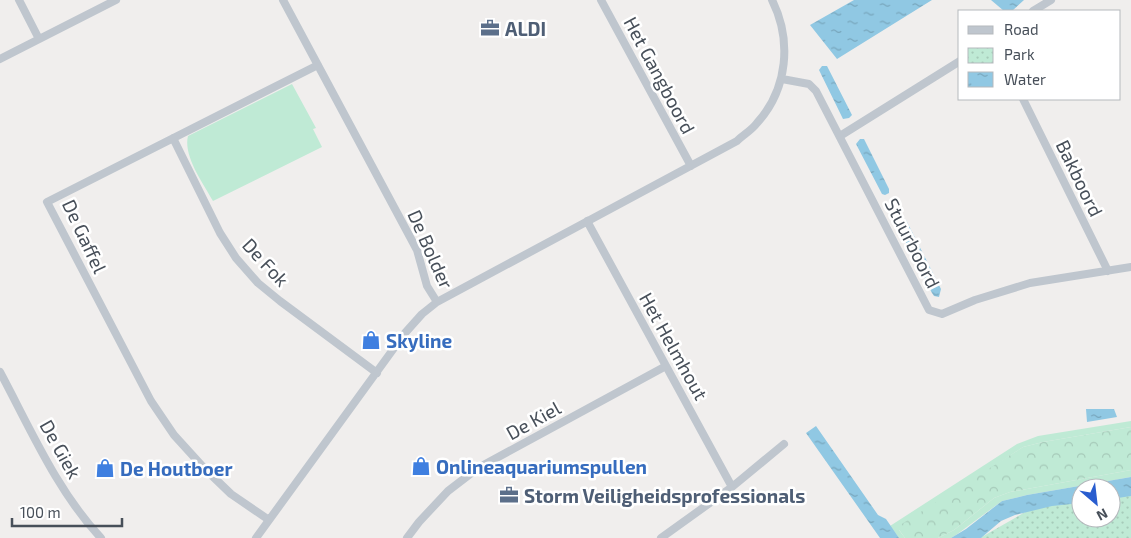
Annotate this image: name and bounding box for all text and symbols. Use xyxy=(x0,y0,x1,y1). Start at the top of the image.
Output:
legend xyxy=(958,10,1121,100)
street label: Het Gangboord xyxy=(620,13,700,137)
office icon: ALDI xyxy=(479,17,501,39)
place label: ALDI xyxy=(505,17,546,40)
text: Road xyxy=(1004,20,1039,38)
text: Park xyxy=(1004,45,1035,63)
text: Water xyxy=(1004,70,1046,88)
street label: Bakboord xyxy=(1052,136,1108,220)
street label: Stuurboord xyxy=(881,194,945,292)
street label: De Gaffel xyxy=(58,196,112,277)
street label: De Bolder xyxy=(403,206,459,292)
street label: De Fok xyxy=(238,233,294,291)
street label: Het Helmhout xyxy=(635,288,713,404)
shop icon: Skyline xyxy=(360,329,382,351)
place label: Skyline xyxy=(386,329,452,353)
street label: De Kiel xyxy=(502,396,565,444)
street label: De Giek xyxy=(36,416,87,483)
shop icon: Onlineaquariumspullen xyxy=(410,455,432,477)
place label: Onlineaquariumspullen xyxy=(436,455,647,478)
shop icon: De Houtboer xyxy=(94,457,116,479)
place label: De Houtboer xyxy=(120,457,233,480)
north arrow xyxy=(1071,478,1121,528)
office icon: Storm Veiligheidsprofessionals xyxy=(498,484,520,506)
place label: Storm Veiligheidsprofessionals xyxy=(524,484,805,507)
scale bar xyxy=(12,496,122,528)
text: 100 m xyxy=(20,503,61,521)
text: N xyxy=(1094,505,1111,525)

